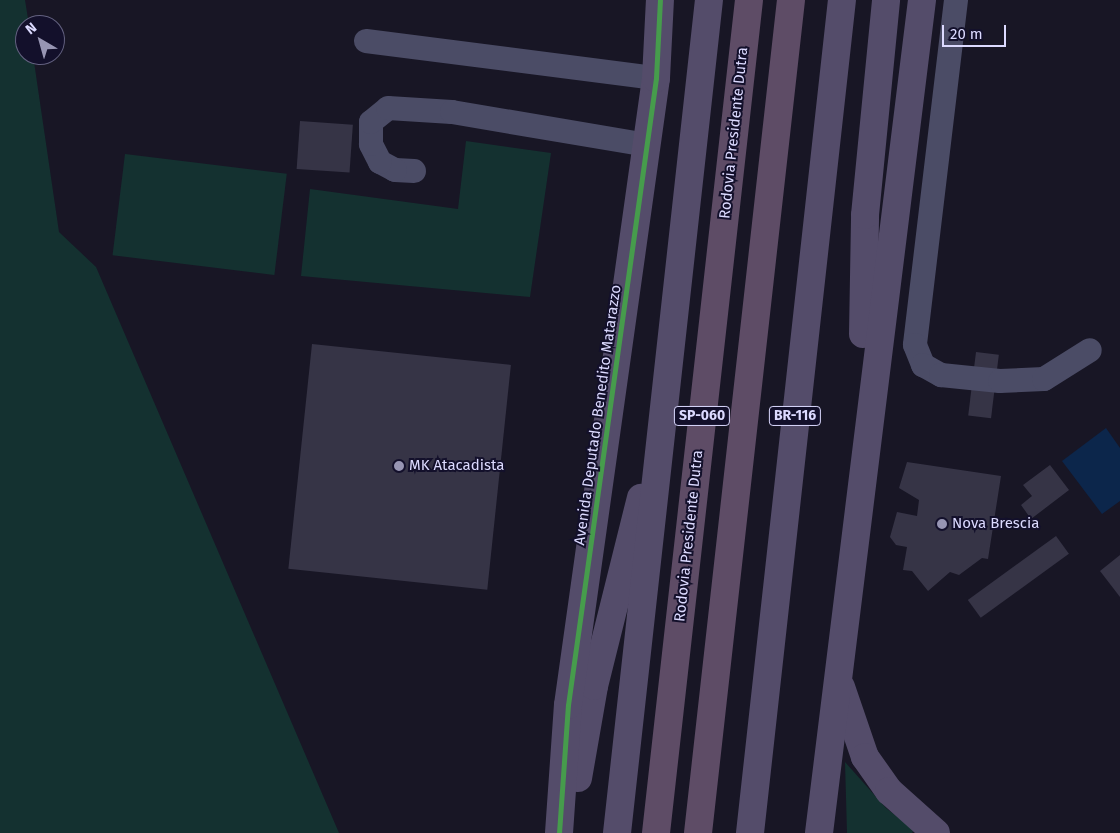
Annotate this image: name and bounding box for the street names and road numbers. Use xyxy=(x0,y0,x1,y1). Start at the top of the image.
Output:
street label: Rodovia Presidente Dutra xyxy=(716,46,752,220)
street label: Avenida Deputado Benedito Matarazzo xyxy=(571,284,625,546)
road number: SP-060 xyxy=(673,404,731,428)
road number: BR-116 xyxy=(769,404,821,428)
street label: Rodovia Presidente Dutra xyxy=(671,449,707,623)

